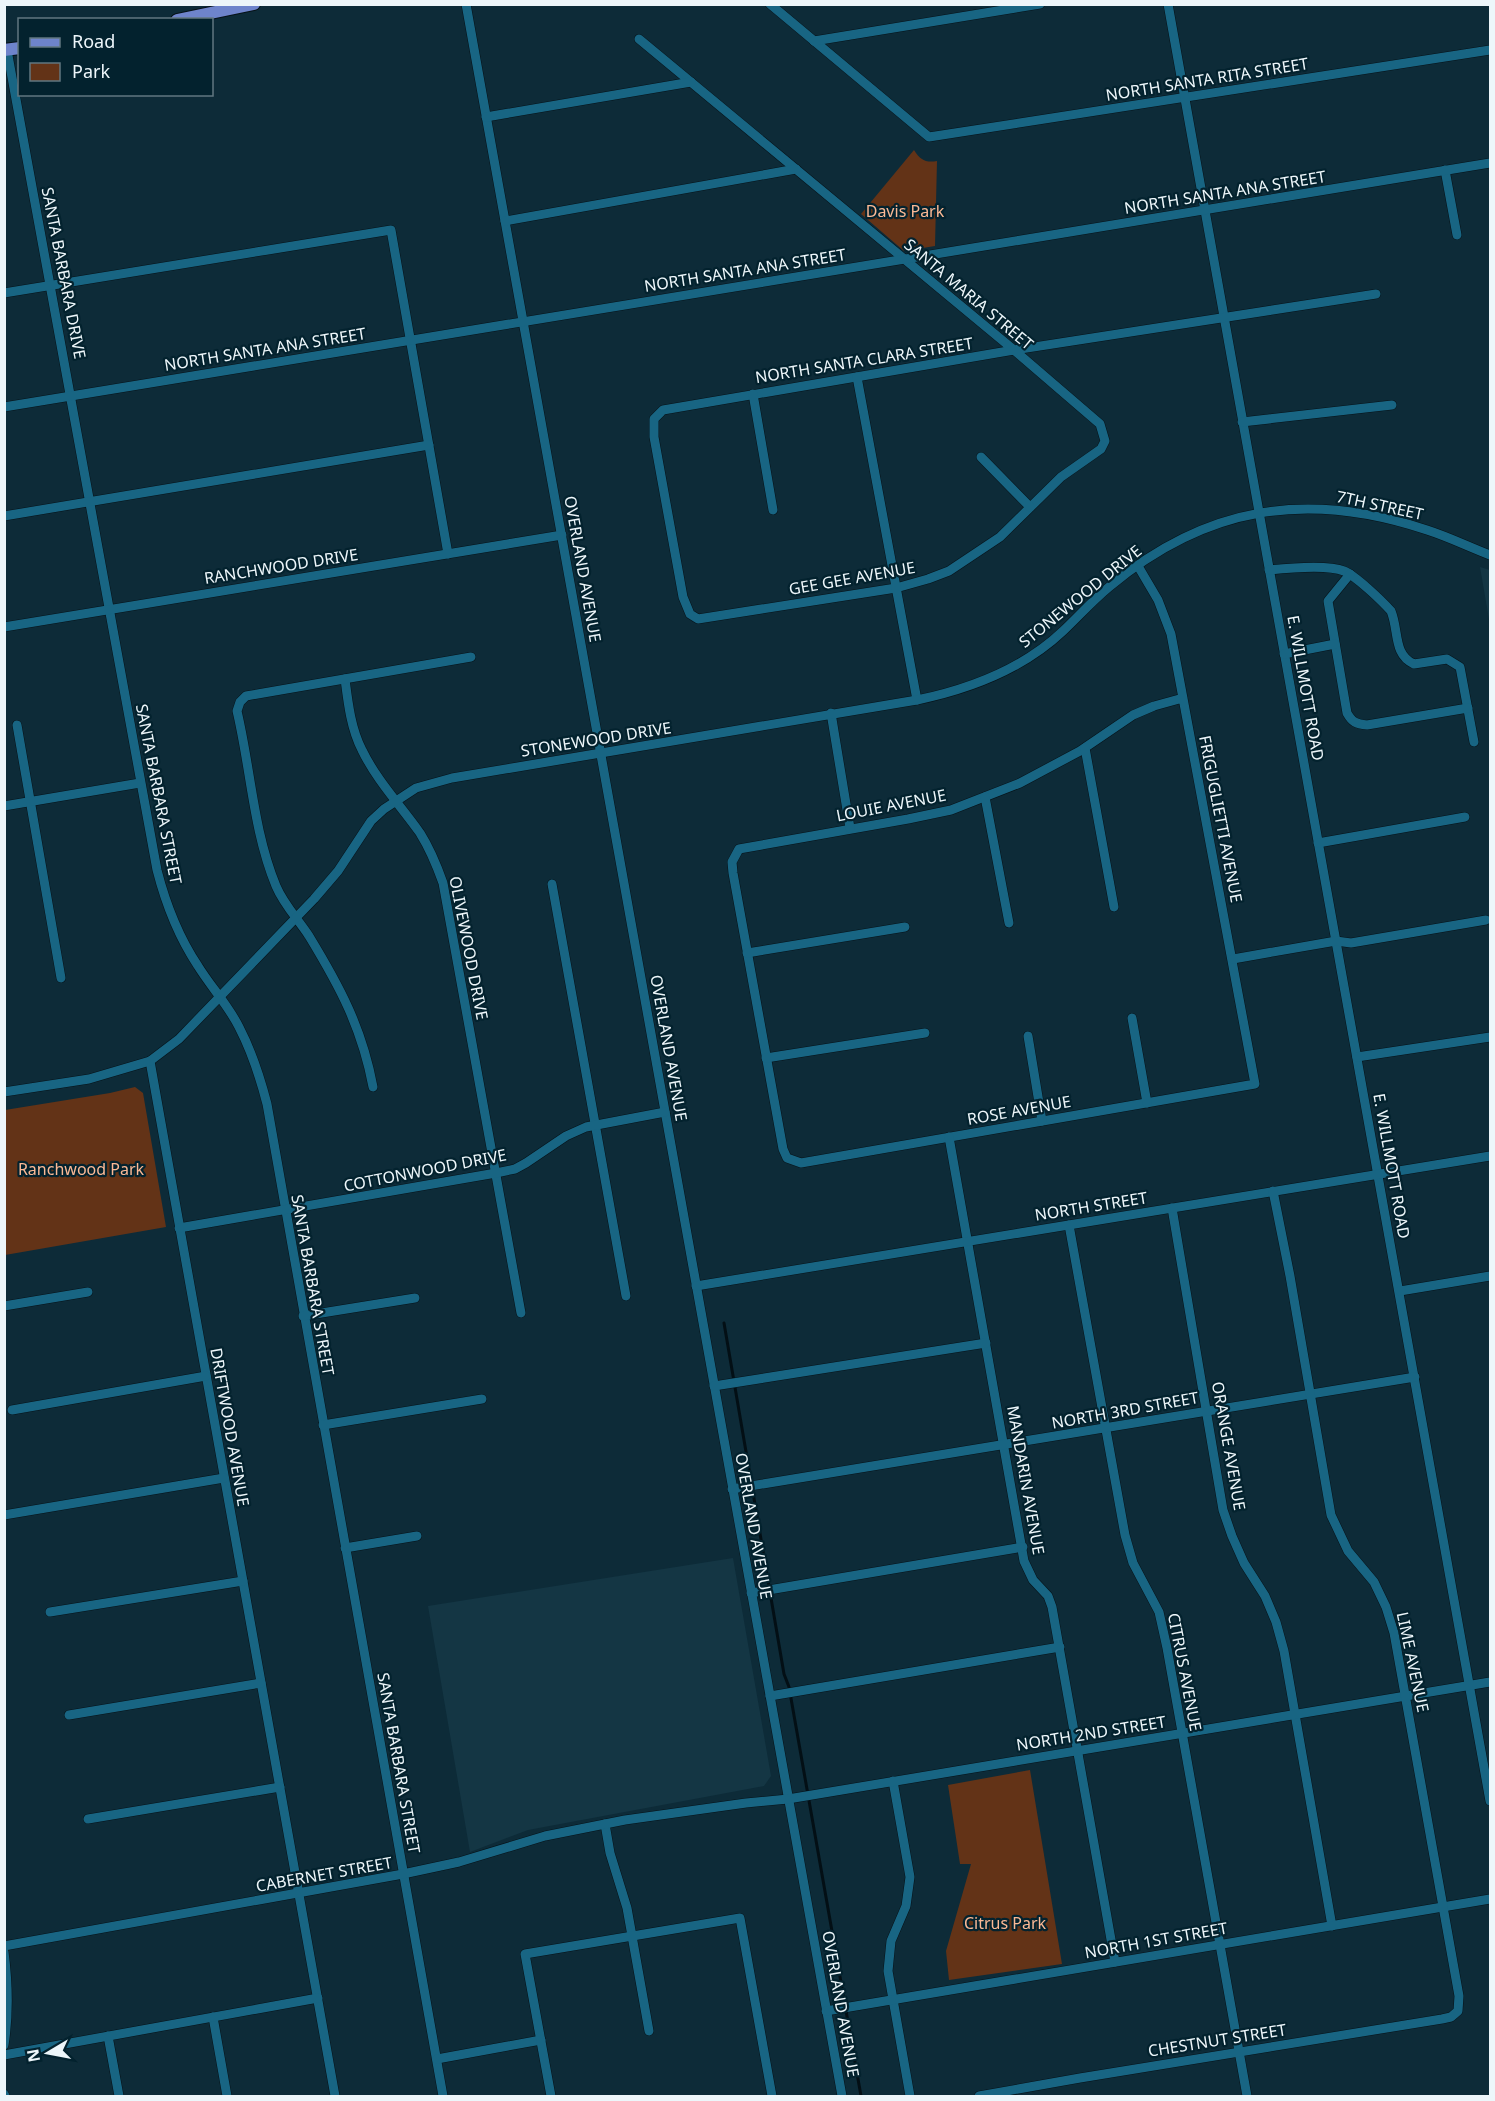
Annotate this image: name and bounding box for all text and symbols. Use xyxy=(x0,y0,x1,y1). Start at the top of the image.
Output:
legend xyxy=(18,18,213,96)
text: Road xyxy=(72,29,115,53)
street label: NORTH SANTA RITA STREET xyxy=(1104,52,1310,106)
text: Park xyxy=(72,59,110,83)
street label: NORTH SANTA ANA STREET xyxy=(1123,165,1328,219)
street label: SANTA BARBARA DRIVE xyxy=(37,185,91,361)
park label: Davis Park xyxy=(866,200,945,222)
street label: SANTA MARIA STREET xyxy=(900,233,1038,355)
street label: NORTH SANTA ANA STREET xyxy=(643,243,848,297)
street label: NORTH SANTA ANA STREET xyxy=(163,322,368,376)
street label: NORTH SANTA CLARA STREET xyxy=(754,332,975,388)
street label: 7TH STREET xyxy=(1334,485,1426,525)
street label: OVERLAND AVENUE xyxy=(559,494,607,644)
street label: STONEWOOD DRIVE xyxy=(1014,540,1146,652)
street label: RANCHWOOD DRIVE xyxy=(203,543,359,589)
street label: GEE GEE AVENUE xyxy=(787,556,917,600)
street label: E. WILLMOTT ROAD xyxy=(1282,614,1330,762)
street label: SANTA BARBARA STREET xyxy=(131,702,187,886)
street label: STONEWOOD DRIVE xyxy=(519,716,673,762)
street label: FRIGUGLIETTI AVENUE xyxy=(1194,734,1248,904)
street label: LOUIE AVENUE xyxy=(834,784,948,826)
street label: OLIVEWOOD DRIVE xyxy=(444,874,494,1022)
street label: OVERLAND AVENUE xyxy=(645,973,693,1123)
street label: ROSE AVENUE xyxy=(965,1090,1073,1130)
street label: E. WILLMOTT ROAD xyxy=(1368,1092,1416,1240)
street label: COTTONWOOD DRIVE xyxy=(342,1143,508,1197)
park label: Ranchwood Park xyxy=(18,1158,145,1180)
street label: NORTH STREET xyxy=(1033,1186,1149,1226)
street label: SANTA BARBARA STREET xyxy=(286,1193,340,1377)
street label: DRIFTWOOD AVENUE xyxy=(205,1346,255,1508)
street label: ORANGE AVENUE xyxy=(1207,1380,1251,1512)
street label: NORTH 3RD STREET xyxy=(1050,1386,1200,1434)
street label: MANDARIN AVENUE xyxy=(1002,1404,1050,1556)
street label: OVERLAND AVENUE xyxy=(730,1451,778,1601)
street label: LIME AVENUE xyxy=(1392,1610,1434,1714)
street label: CITRUS AVENUE xyxy=(1163,1611,1207,1733)
street label: SANTA BARBARA STREET xyxy=(372,1671,426,1855)
street label: NORTH 2ND STREET xyxy=(1015,1710,1167,1756)
street label: CABERNET STREET xyxy=(254,1851,394,1897)
park label: Citrus Park xyxy=(964,1912,1047,1934)
street label: NORTH 1ST STREET xyxy=(1083,1917,1229,1963)
street label: OVERLAND AVENUE xyxy=(817,1929,865,2079)
street label: CHESTNUT STREET xyxy=(1146,2018,1288,2062)
north arrow xyxy=(18,2023,78,2083)
text: N xyxy=(21,2047,45,2064)

